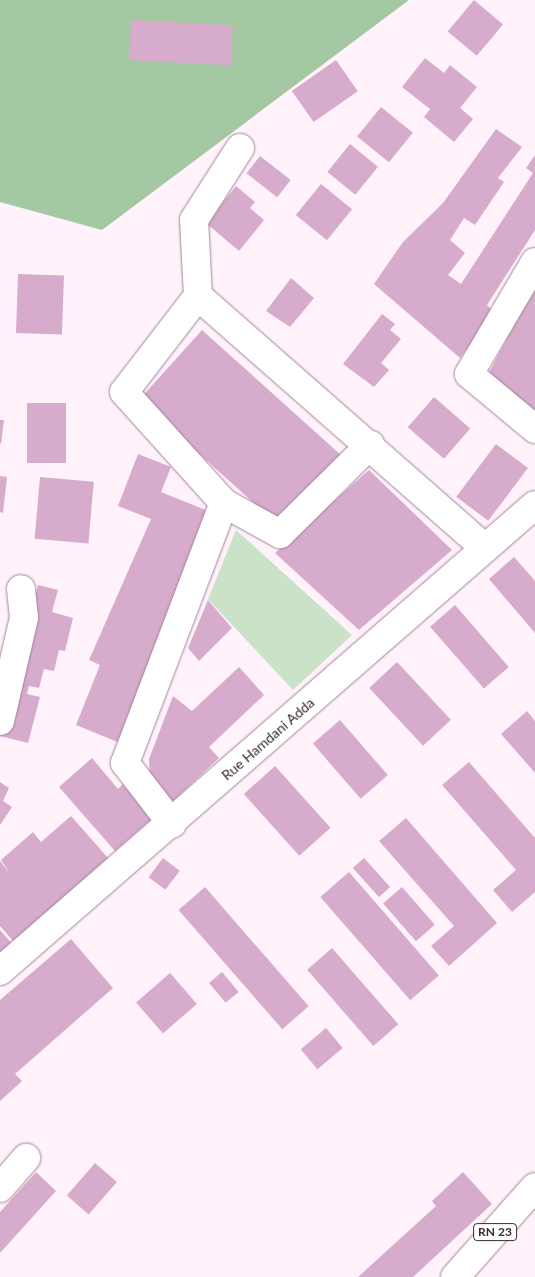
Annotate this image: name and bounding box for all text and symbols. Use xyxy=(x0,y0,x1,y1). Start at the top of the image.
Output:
street label: Rue Hamdani Adda xyxy=(218,694,318,784)
road number: RN 23 xyxy=(472,1222,518,1242)

